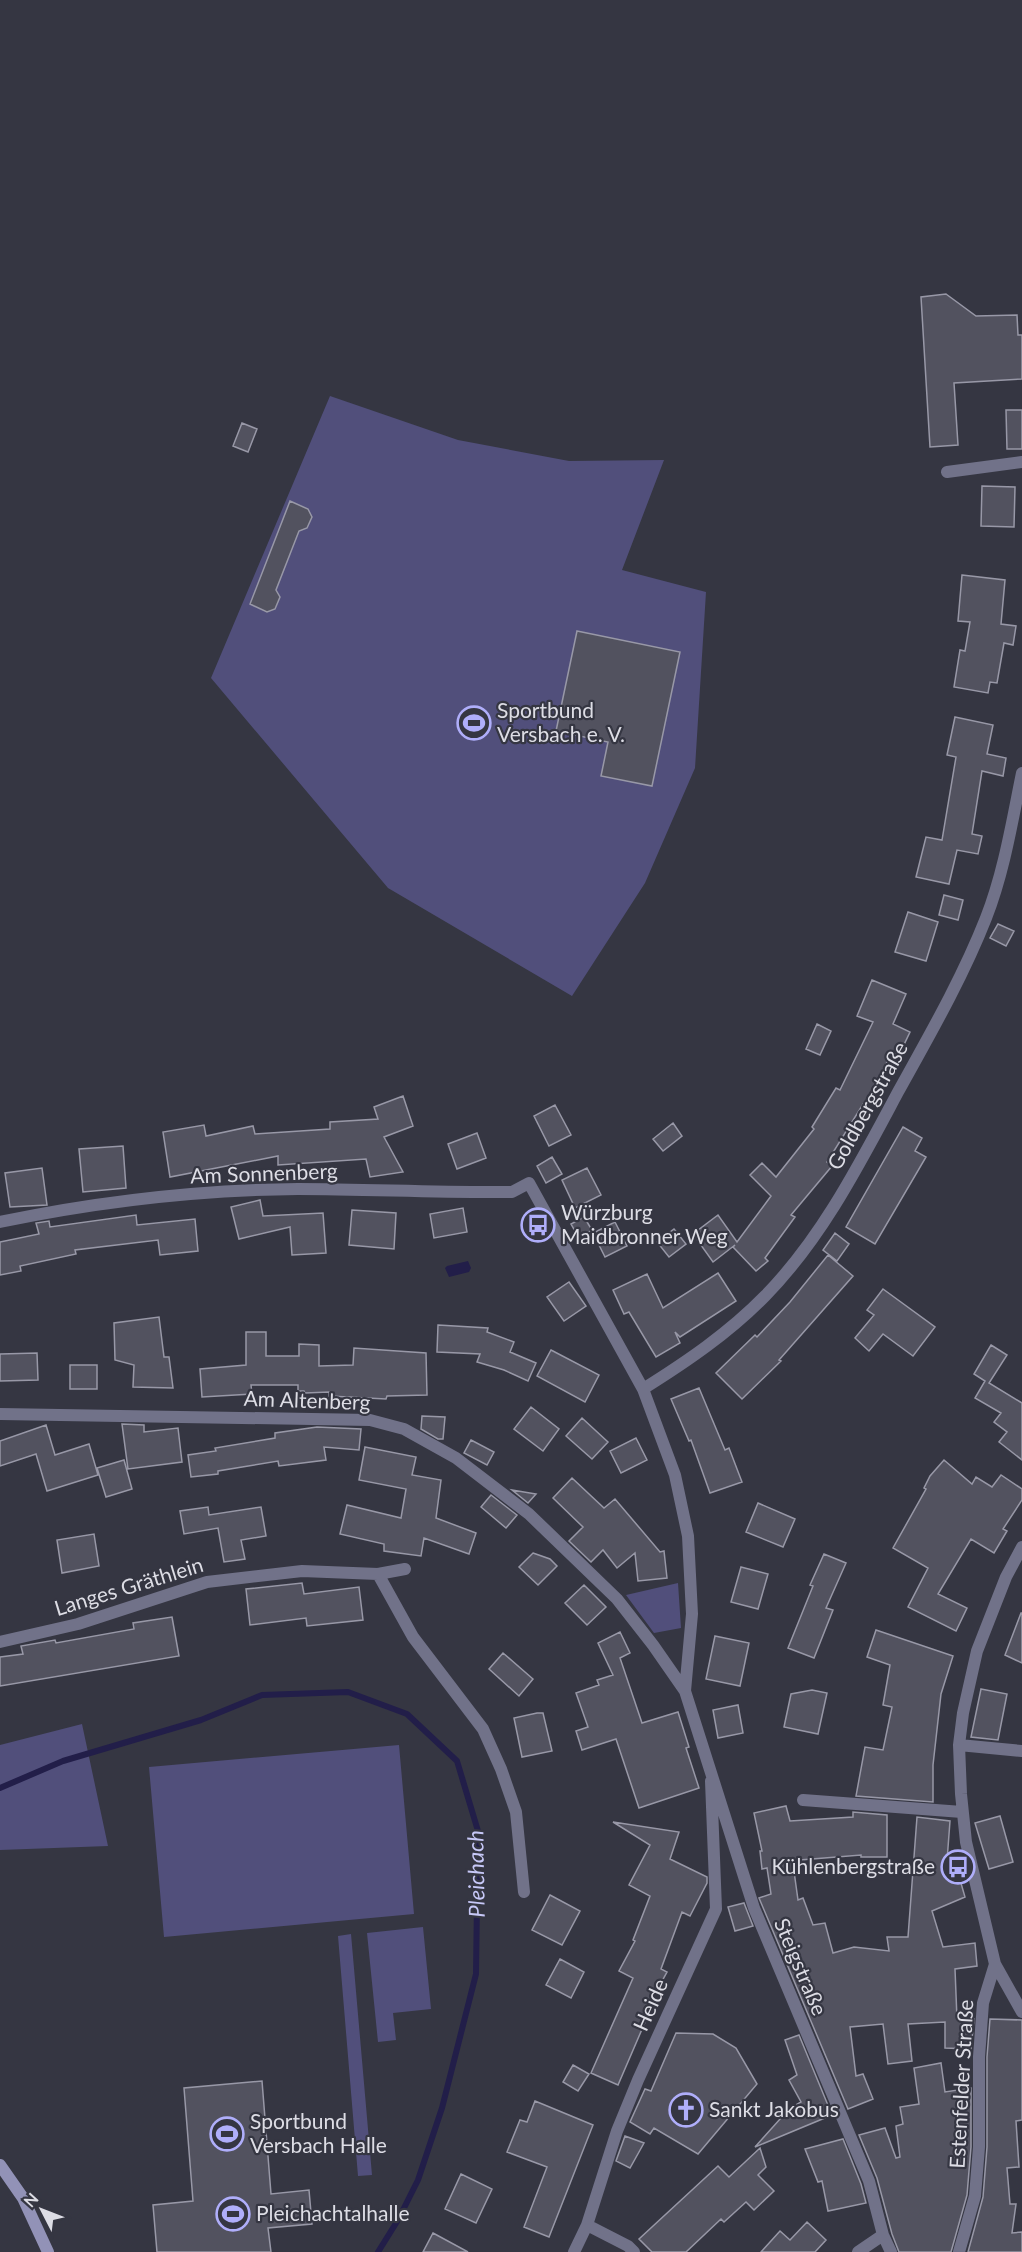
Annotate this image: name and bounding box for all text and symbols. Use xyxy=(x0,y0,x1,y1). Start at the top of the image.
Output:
place label: Sportbund Versbach e. V. xyxy=(497,697,625,746)
sports icon: Sportbund Versbach e. V. xyxy=(456,705,492,741)
street label: Goldbergstraße xyxy=(821,1037,912,1174)
street label: Am Sonnenberg xyxy=(190,1157,338,1188)
place label: Würzburg Maidbronner Weg xyxy=(561,1199,728,1248)
bus stop icon: Würzburg Maidbronner Weg xyxy=(520,1207,556,1243)
street label: Am Altenberg xyxy=(243,1385,371,1414)
street label: Langes Gräthlein xyxy=(51,1551,206,1620)
water label: Pleichach xyxy=(461,1830,490,1918)
bus stop icon: Kühlenbergstraße xyxy=(940,1849,976,1885)
place label: Kühlenbergstraße xyxy=(771,1853,935,1878)
street label: Steigstraße xyxy=(770,1914,833,2019)
street label: Heide xyxy=(627,1974,672,2034)
street label: Estenfelder Straße xyxy=(944,1999,977,2169)
church icon: Sankt Jakobus xyxy=(668,2092,704,2128)
place label: Sankt Jakobus xyxy=(709,2096,839,2121)
place label: Sportbund Versbach Halle xyxy=(250,2108,387,2157)
sports icon: Sportbund Versbach Halle xyxy=(209,2116,245,2152)
north arrow xyxy=(12,2180,72,2240)
text: N xyxy=(19,2189,42,2211)
sports icon: Pleichachtalhalle xyxy=(215,2196,251,2232)
place label: Pleichachtalhalle xyxy=(256,2200,410,2225)

